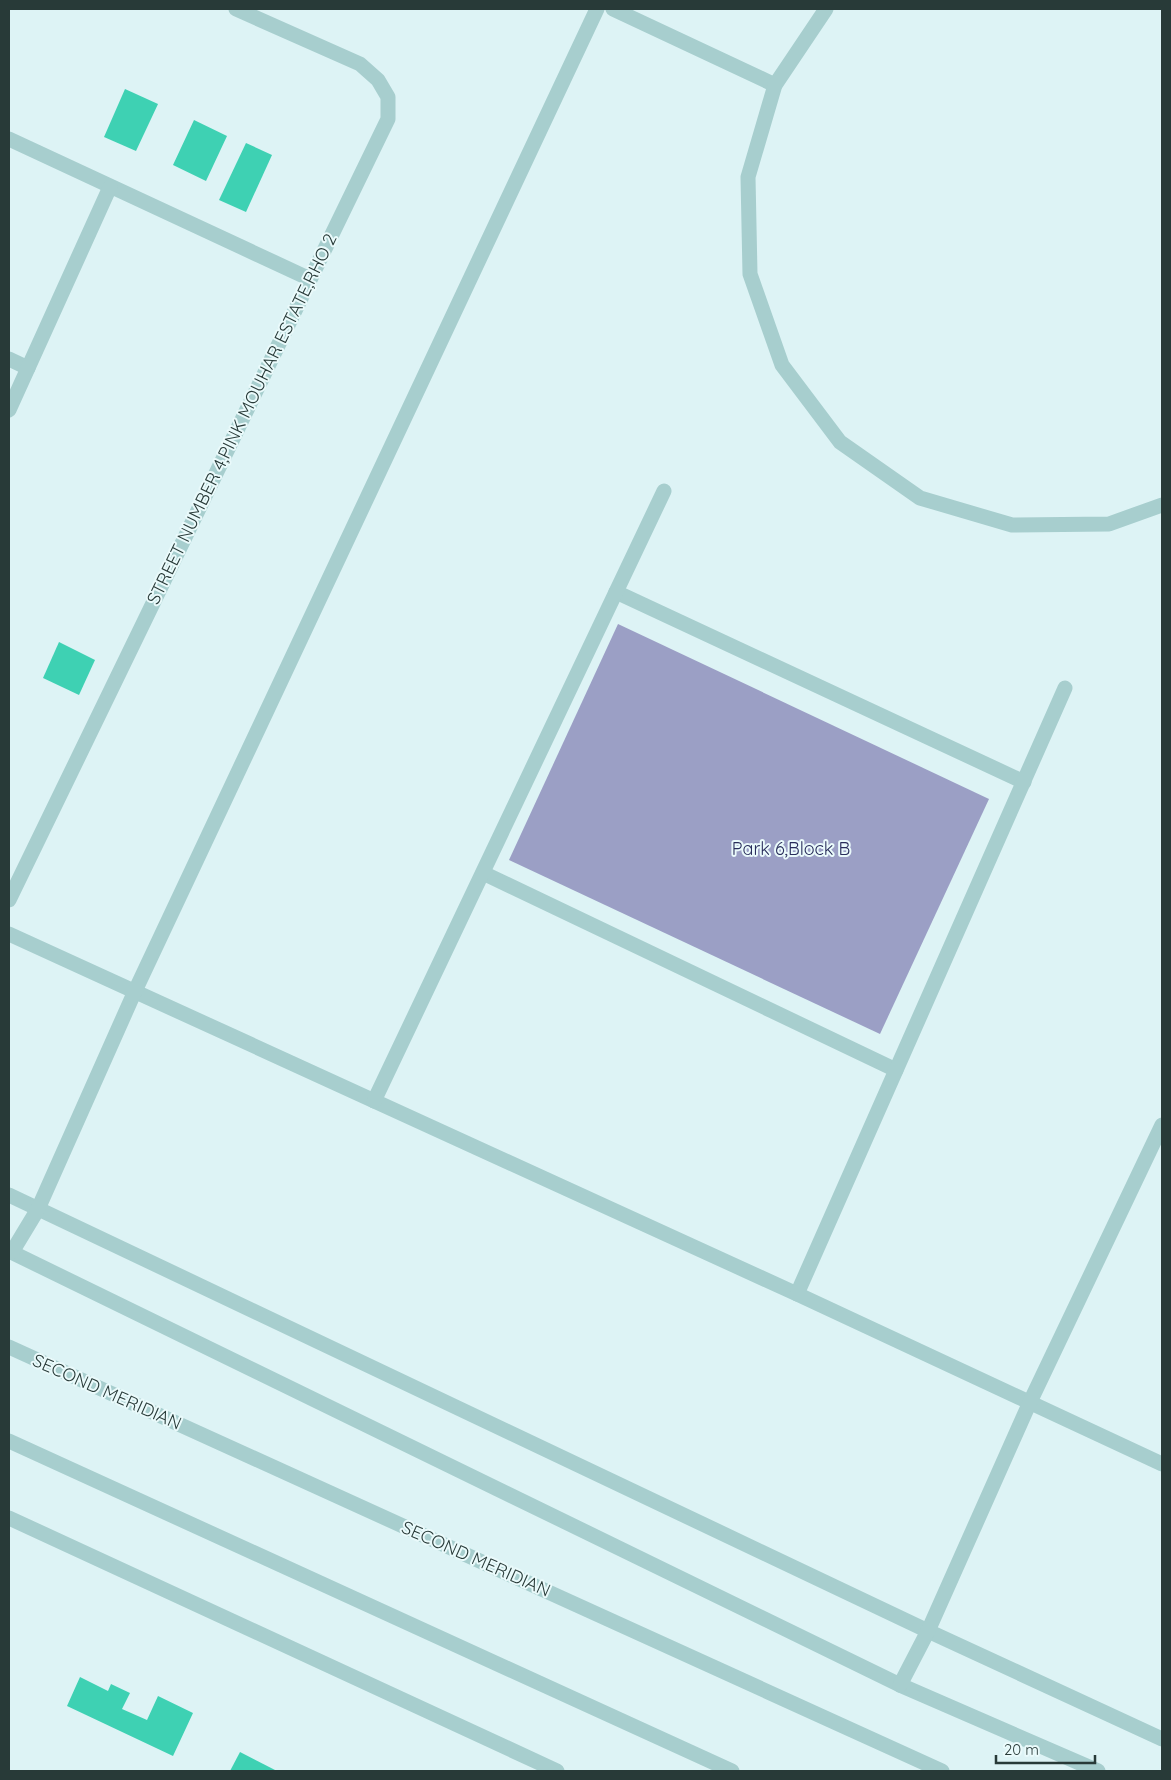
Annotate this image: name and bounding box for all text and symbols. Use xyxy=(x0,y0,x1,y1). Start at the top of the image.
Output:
street label: STREET NUMBER 4,PINK MOUHAR ESTATE,RHO 2 xyxy=(141,230,342,608)
park label: Park 6,Block B xyxy=(732,837,850,860)
street label: SECOND MERIDIAN xyxy=(29,1348,185,1435)
street label: SECOND MERIDIAN xyxy=(398,1515,554,1602)
scale bar xyxy=(996,1732,1095,1764)
text: 20 m xyxy=(1004,1740,1039,1759)

